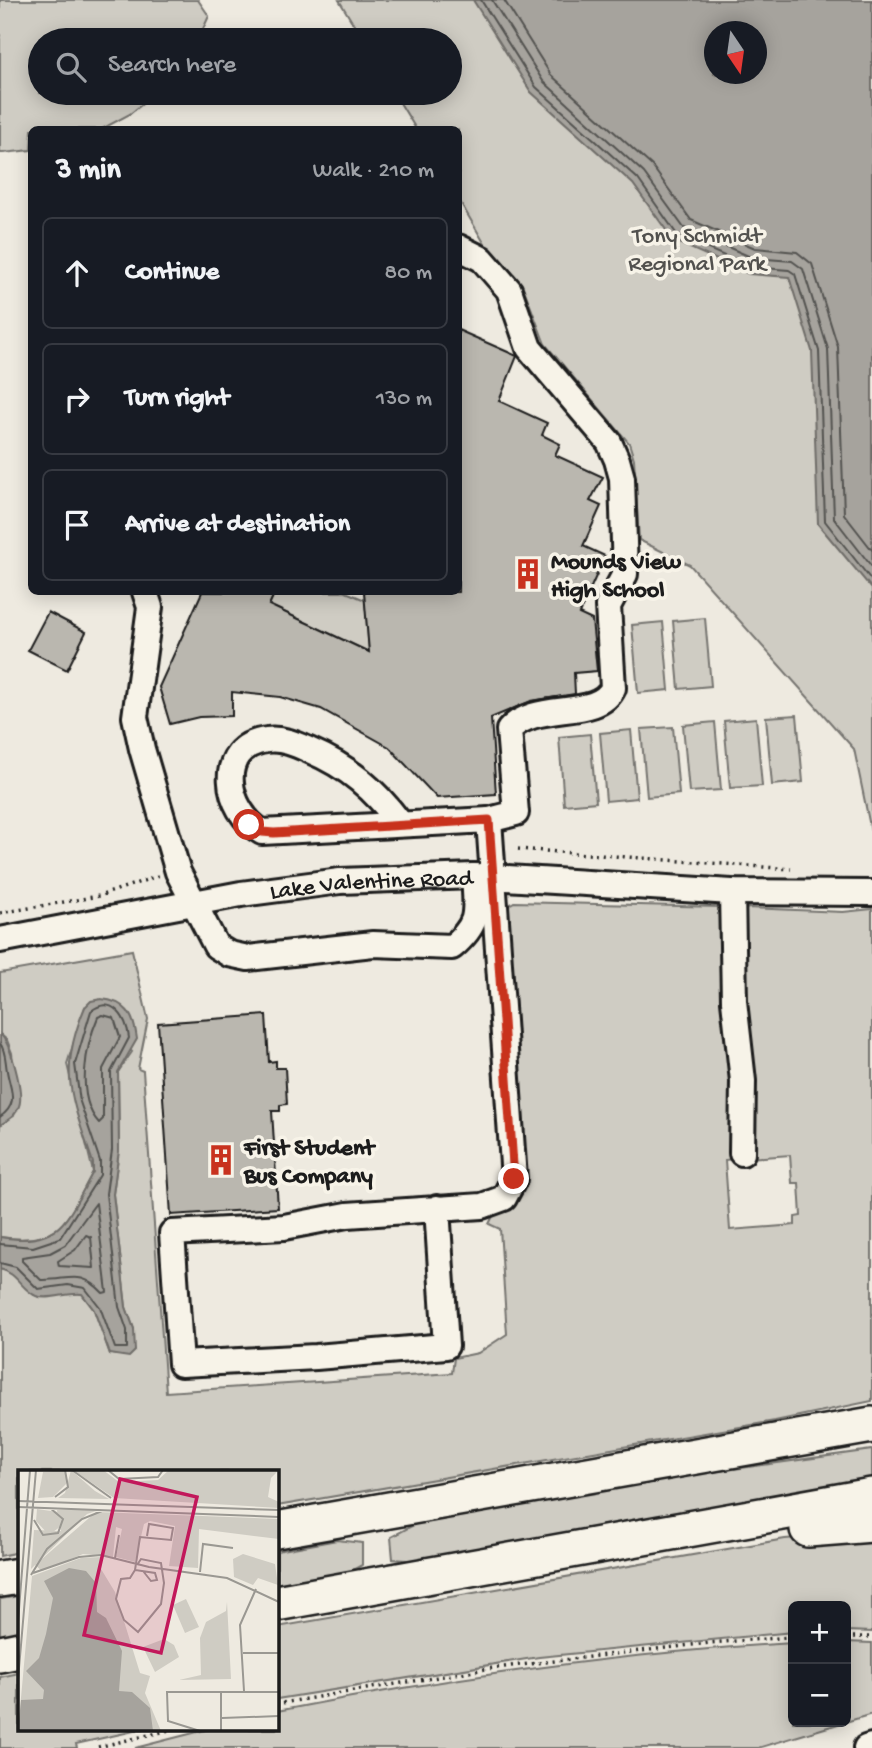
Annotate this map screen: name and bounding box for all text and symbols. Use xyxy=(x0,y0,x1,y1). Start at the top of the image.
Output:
north arrow xyxy=(704,21,767,84)
search box xyxy=(28,28,462,105)
icon: search xyxy=(52,48,90,86)
text: Search here xyxy=(108,51,236,82)
text: 3 min xyxy=(56,154,121,189)
text: Walk · 210 m xyxy=(313,158,434,185)
park label: Tony Schmidt Regional Park xyxy=(628,223,768,280)
icon: ahead xyxy=(58,254,96,292)
text: Continue xyxy=(125,258,219,289)
text: 80 m xyxy=(385,260,432,287)
icon: right xyxy=(58,380,96,418)
text: Turn right xyxy=(125,384,229,415)
text: 130 m xyxy=(376,386,432,413)
icon: arrive xyxy=(58,506,96,544)
text: Arrive at destination xyxy=(125,510,350,541)
place label: Mounds View High School xyxy=(551,549,681,606)
building icon: Mounds View High School xyxy=(511,557,545,591)
route start xyxy=(233,809,264,840)
street label: Lake Valentine Road xyxy=(268,865,475,908)
place label: First Student Bus Company xyxy=(243,1135,376,1192)
building icon: First Student Bus Company xyxy=(204,1143,238,1177)
route end xyxy=(498,1163,529,1194)
inset map xyxy=(18,1470,278,1730)
map controls xyxy=(788,1601,851,1727)
button: + xyxy=(788,1601,851,1664)
button: − xyxy=(788,1664,851,1727)

